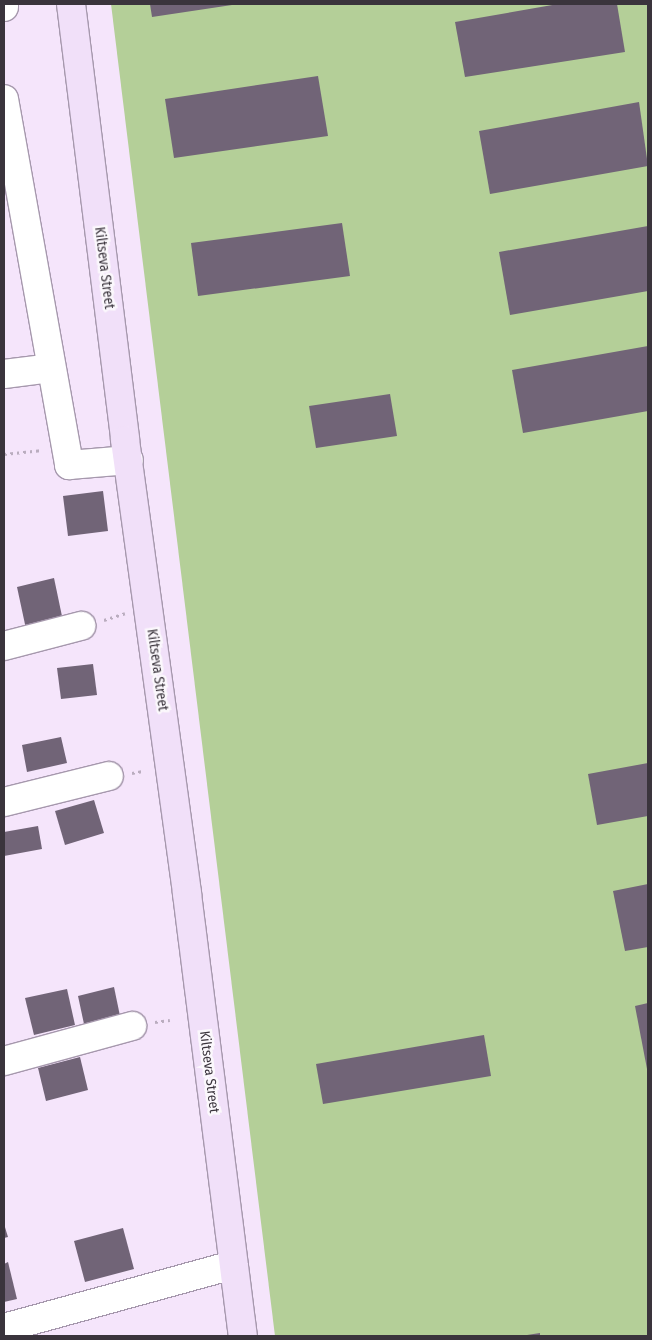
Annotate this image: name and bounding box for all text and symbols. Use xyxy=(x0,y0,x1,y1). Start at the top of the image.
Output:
street label: Kiltseva Street xyxy=(91,226,117,310)
street label: Kiltseva Street xyxy=(143,628,171,712)
street label: Kiltseva Street xyxy=(196,1030,222,1114)

